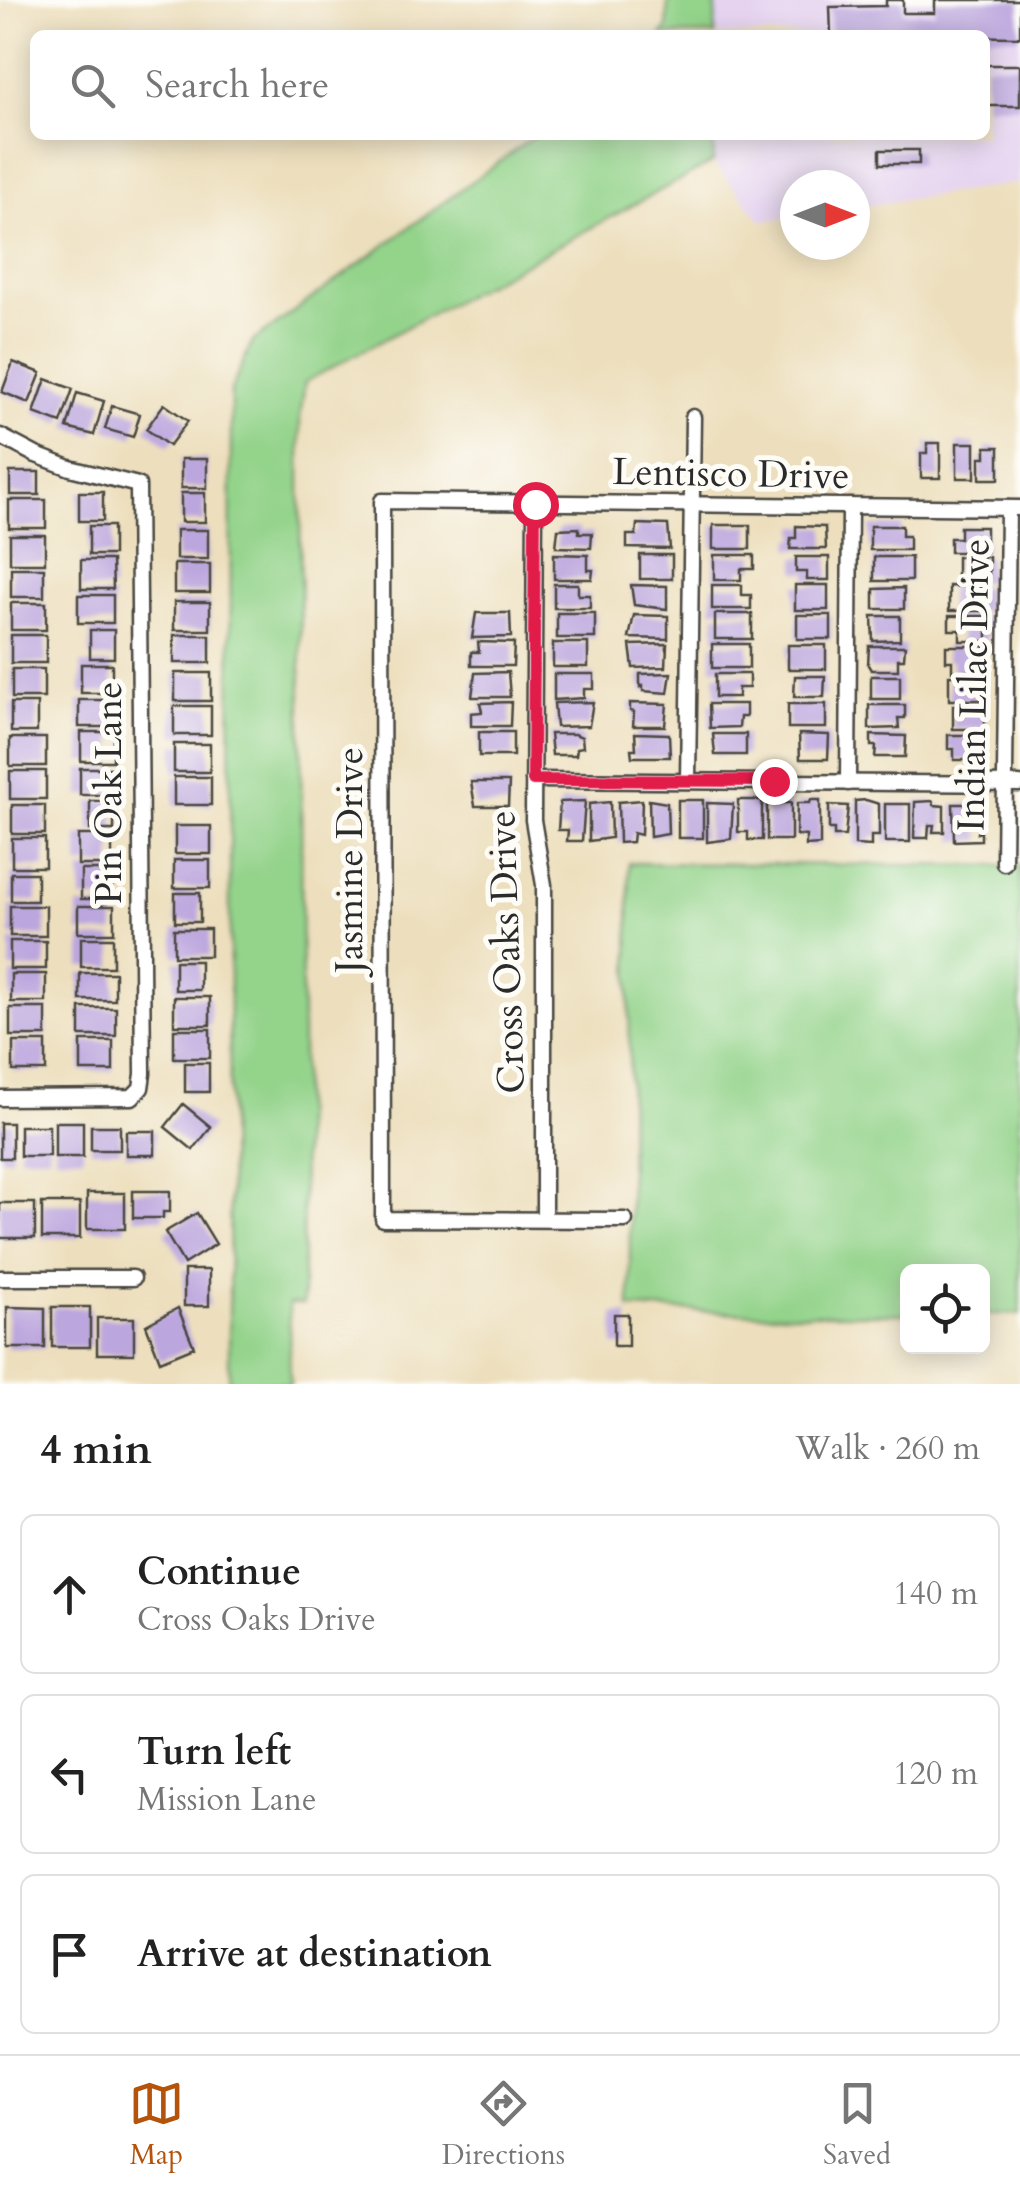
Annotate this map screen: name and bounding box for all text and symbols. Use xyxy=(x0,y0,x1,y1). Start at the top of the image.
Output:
search box xyxy=(30,30,990,140)
icon: search xyxy=(65,58,120,113)
text: Search here xyxy=(145,59,329,111)
north arrow xyxy=(780,170,870,260)
street label: Lentisco Drive xyxy=(612,446,850,502)
route start xyxy=(513,482,559,528)
street label: Indian Lilac Drive xyxy=(945,538,1003,832)
street label: Pin Oak Lane xyxy=(83,681,135,905)
street label: Jasmine Drive xyxy=(324,747,376,978)
route end xyxy=(752,759,798,805)
street label: Cross Oaks Drive xyxy=(476,809,538,1095)
map controls xyxy=(900,1264,990,1354)
button: locate xyxy=(900,1264,990,1354)
text: 4 min xyxy=(40,1421,152,1478)
text: Walk · 260 m xyxy=(795,1427,980,1471)
text: Continue xyxy=(137,1546,301,1598)
icon: ahead xyxy=(42,1567,97,1622)
text: 140 m xyxy=(893,1572,978,1616)
text: Cross Oaks Drive xyxy=(137,1598,376,1642)
text: Turn left xyxy=(137,1726,291,1778)
icon: left xyxy=(42,1747,97,1802)
text: 120 m xyxy=(893,1752,978,1796)
text: Mission Lane xyxy=(137,1778,317,1822)
icon: arrive xyxy=(42,1927,97,1982)
text: Arrive at destination xyxy=(137,1928,492,1980)
tab: Map xyxy=(129,2076,184,2174)
tab: Directions xyxy=(442,2076,565,2174)
tab: Saved xyxy=(823,2076,891,2174)

